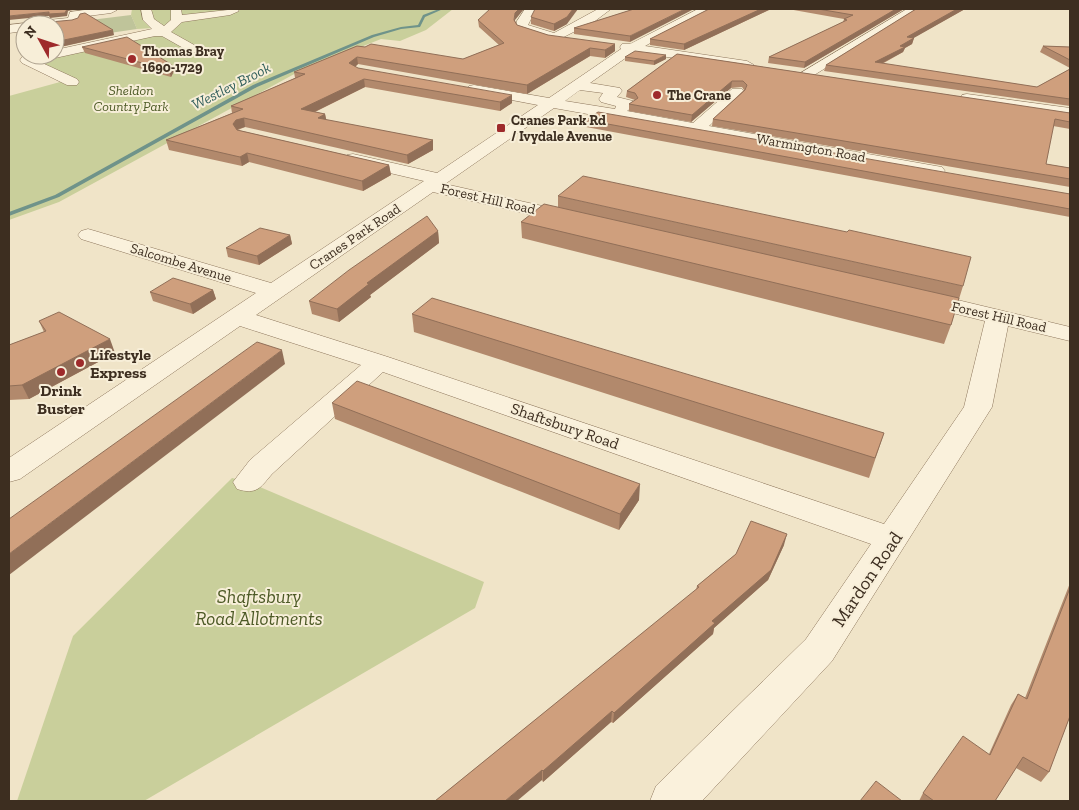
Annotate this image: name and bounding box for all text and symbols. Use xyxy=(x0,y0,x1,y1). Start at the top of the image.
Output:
north arrow xyxy=(15,15,65,65)
text: N xyxy=(20,22,41,42)
place label: Thomas Bray 1690-1729 xyxy=(142,43,225,76)
marker: Thomas Bray 1690-1729 xyxy=(126,53,138,65)
water label: Westley Brook xyxy=(189,58,274,114)
park label: Sheldon Country Park xyxy=(93,82,169,115)
place label: The Crane xyxy=(667,87,731,104)
marker: The Crane xyxy=(651,89,663,101)
place label: Cranes Park Rd / Ivydale Avenue xyxy=(511,112,612,145)
marker: Cranes Park Rd / Ivydale Avenue xyxy=(495,122,507,134)
street label: Warmington Road xyxy=(755,130,867,166)
street label: Forest Hill Road xyxy=(439,180,537,218)
street label: Cranes Park Road xyxy=(306,200,404,274)
street label: Salcombe Avenue xyxy=(128,240,234,287)
street label: Forest Hill Road xyxy=(950,298,1048,336)
place label: Lifestyle Express xyxy=(90,345,151,382)
marker: Lifestyle Express xyxy=(74,357,86,369)
marker: Drink Buster xyxy=(55,366,67,378)
place label: Drink Buster xyxy=(37,381,85,418)
street label: Shaftsbury Road xyxy=(508,399,622,453)
street label: Mardon Road xyxy=(827,527,908,631)
park label: Shaftsbury Road Allotments xyxy=(195,585,323,630)

